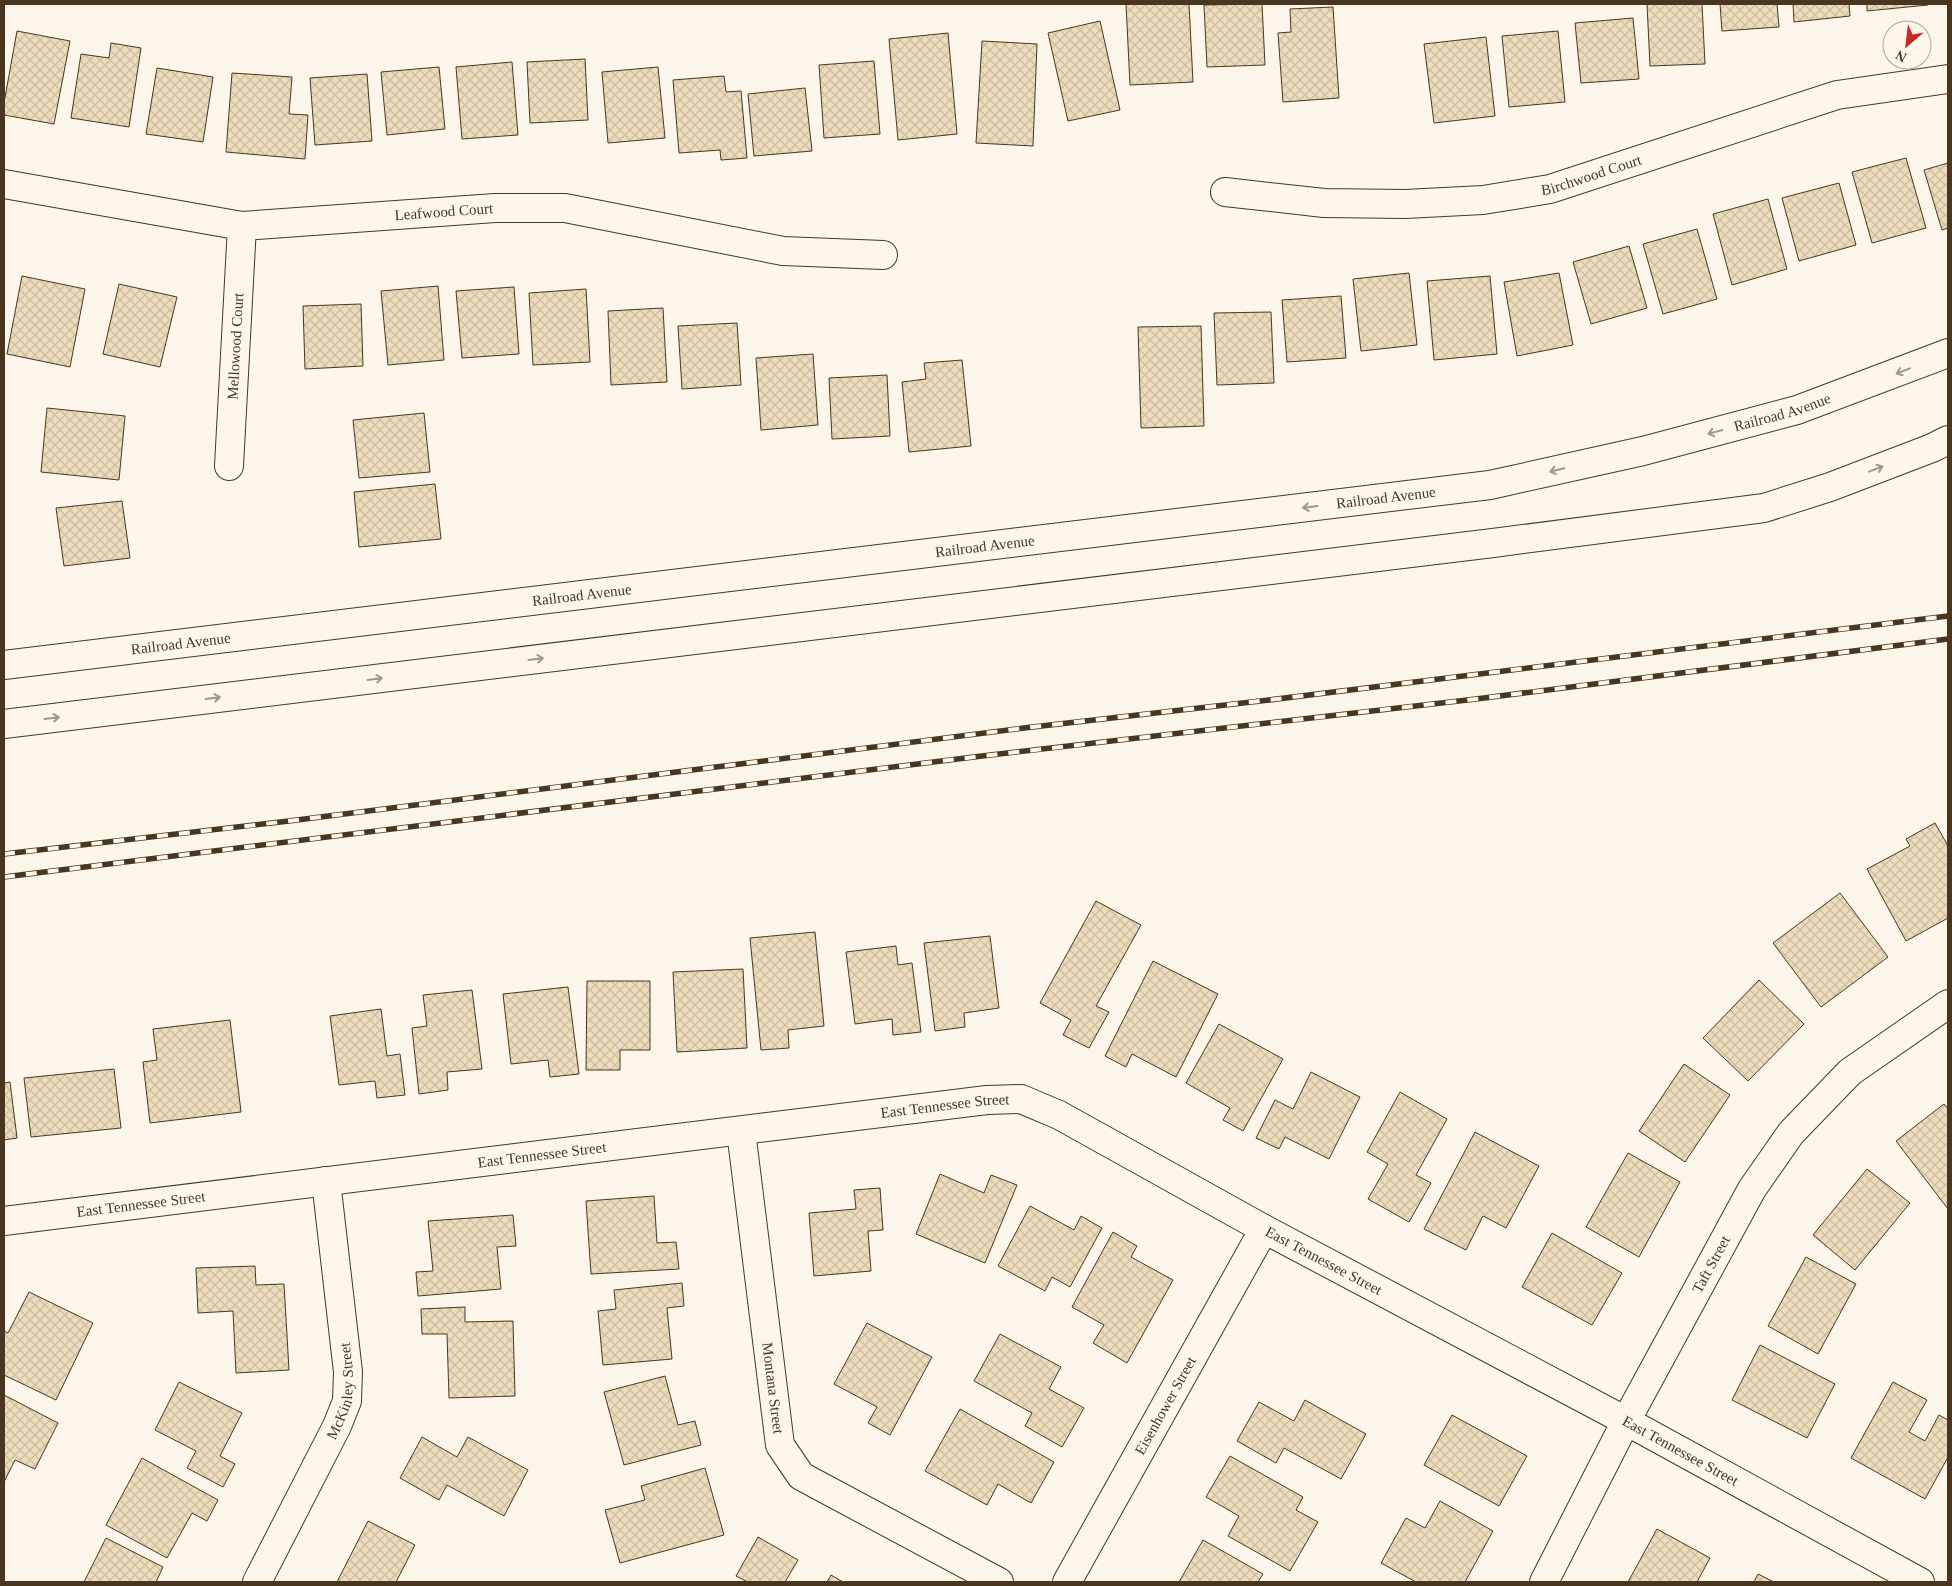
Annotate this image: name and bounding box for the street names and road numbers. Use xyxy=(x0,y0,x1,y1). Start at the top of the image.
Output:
street label: Birchwood Court xyxy=(1540,151,1644,198)
street label: Leafwood Court xyxy=(394,200,494,223)
street label: Mellowood Court xyxy=(225,291,246,400)
street label: Railroad Avenue xyxy=(1732,390,1833,434)
street label: Railroad Avenue xyxy=(1335,484,1437,512)
street label: Railroad Avenue xyxy=(934,532,1036,560)
street label: Railroad Avenue xyxy=(531,581,633,609)
street label: Railroad Avenue xyxy=(130,630,232,658)
street label: East Tennessee Street xyxy=(880,1091,1010,1121)
street label: East Tennessee Street xyxy=(477,1139,608,1171)
street label: East Tennessee Street xyxy=(76,1188,207,1220)
street label: East Tennessee Street xyxy=(1263,1223,1386,1299)
street label: Taft Street xyxy=(1689,1232,1734,1296)
street label: McKinley Street xyxy=(323,1341,356,1442)
street label: Montana Street xyxy=(759,1341,787,1436)
street label: Eisenhower Street xyxy=(1132,1353,1200,1457)
street label: East Tennessee Street xyxy=(1620,1413,1742,1489)

